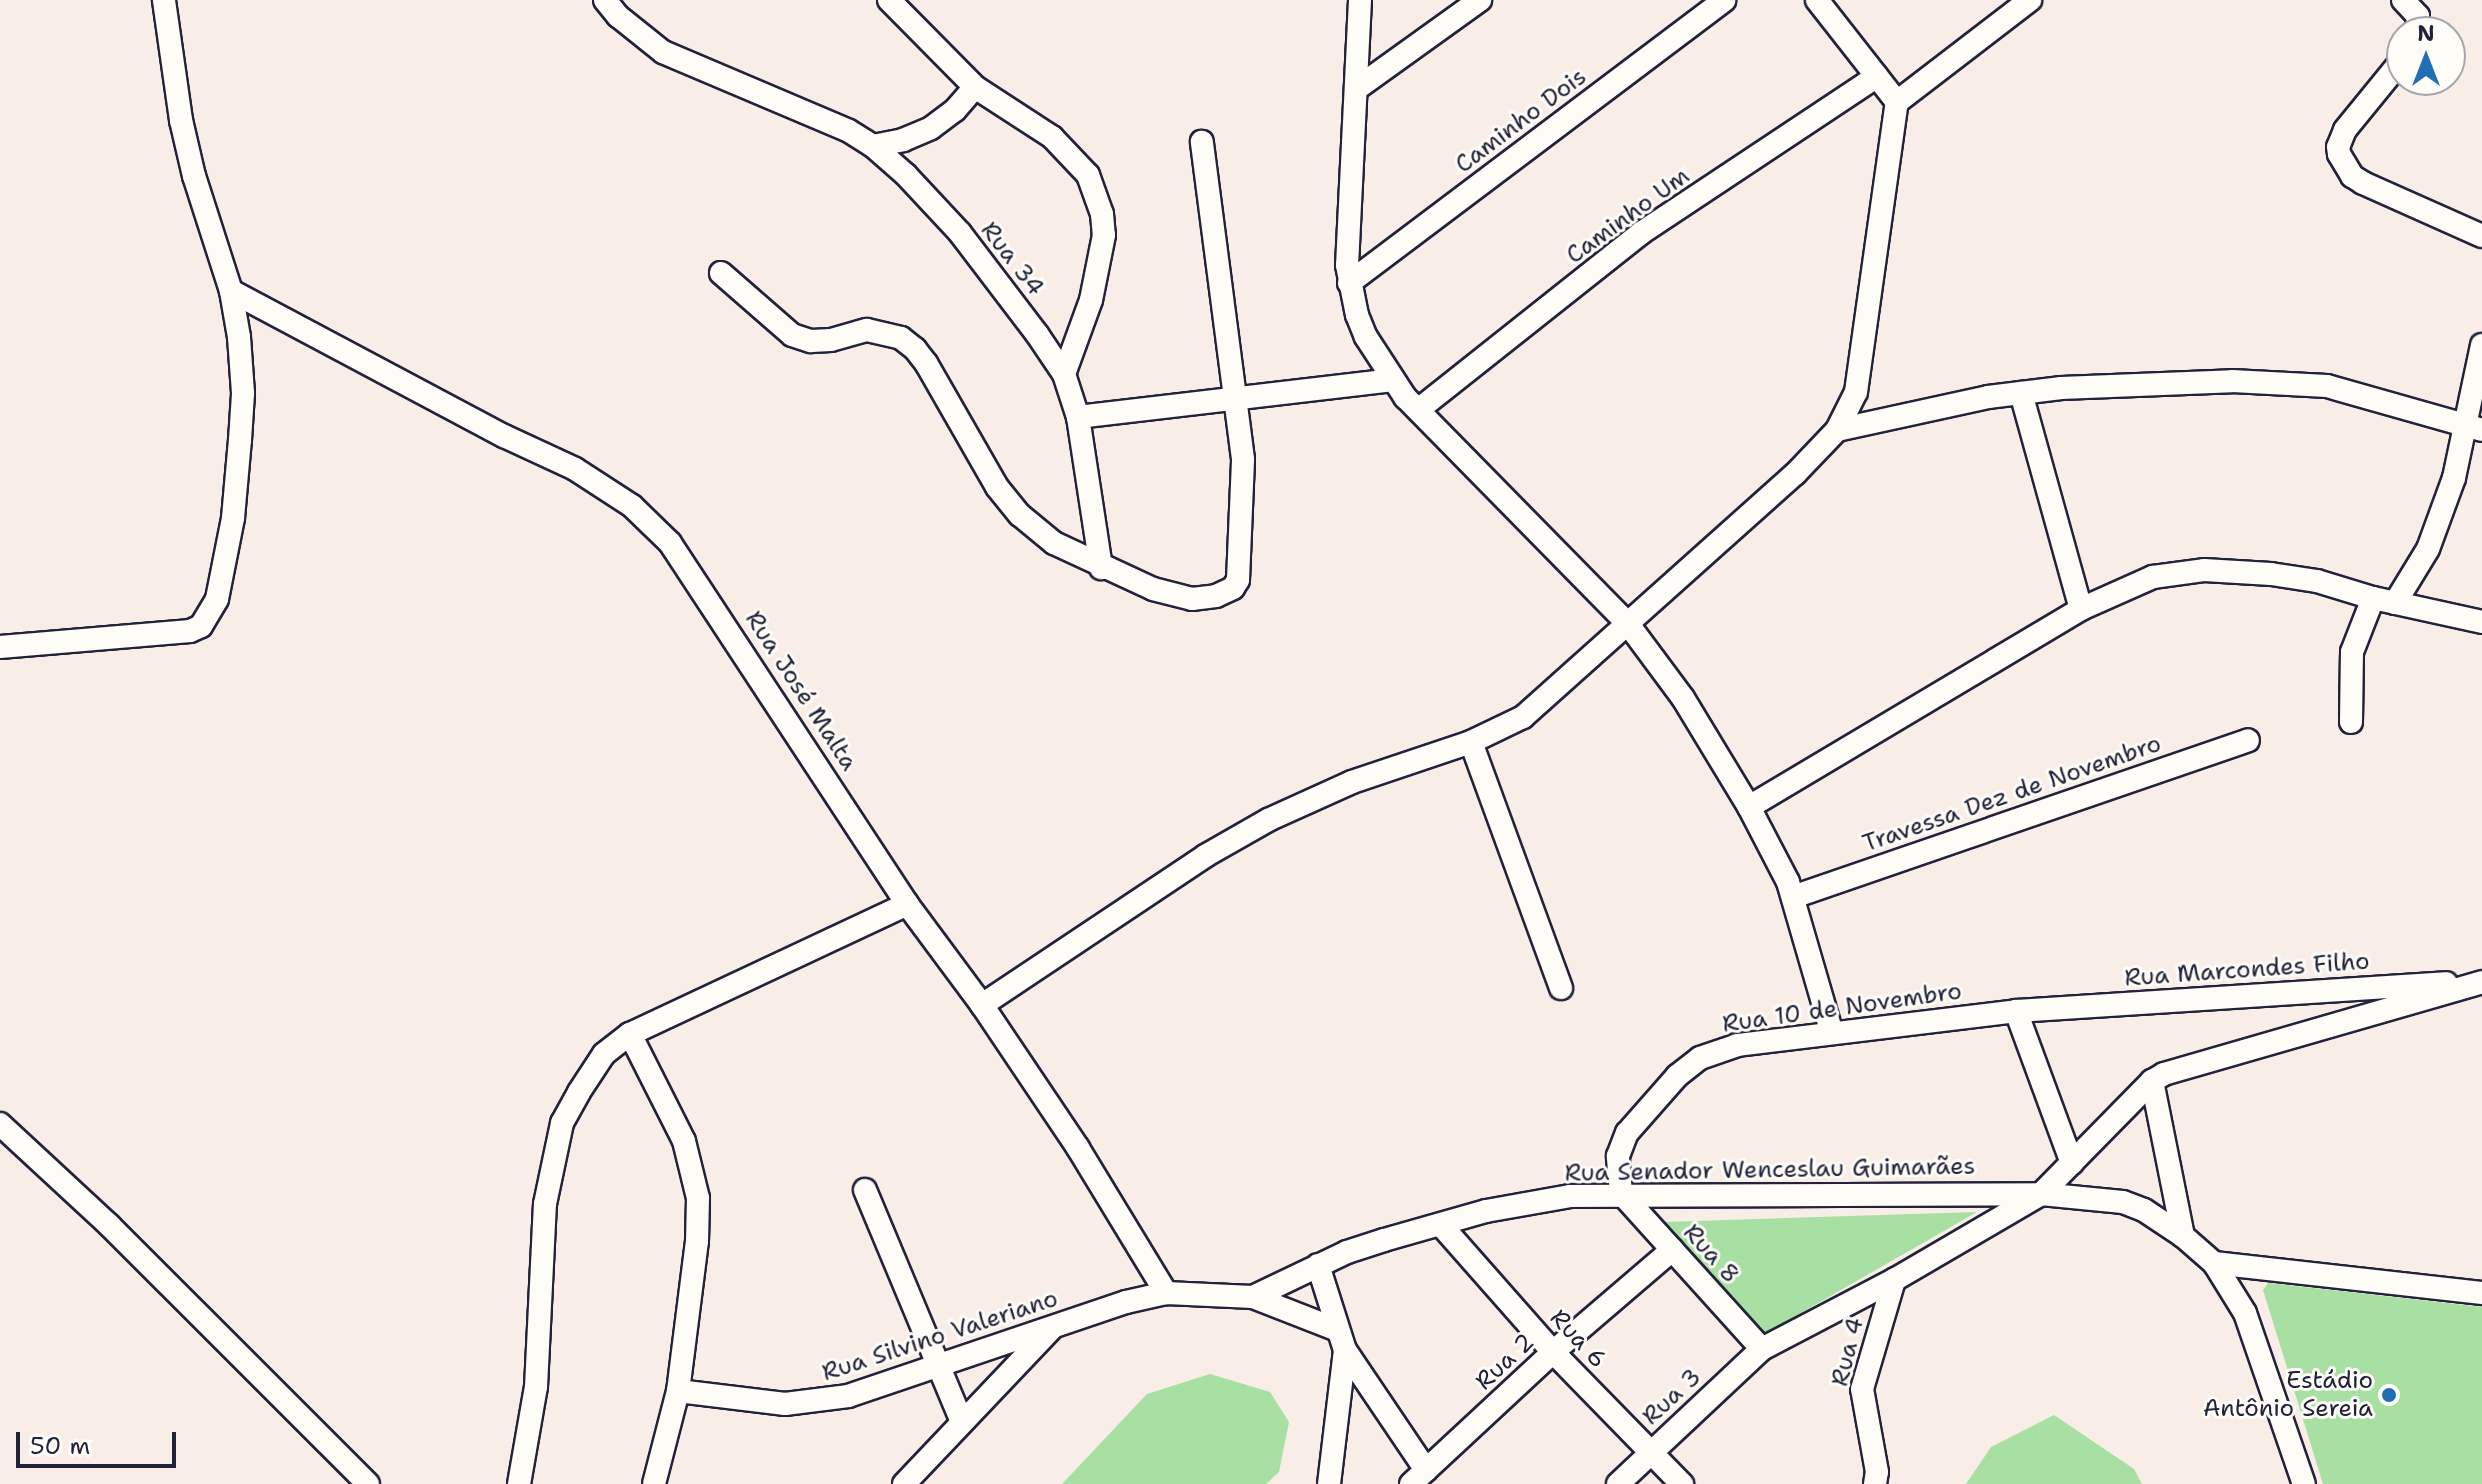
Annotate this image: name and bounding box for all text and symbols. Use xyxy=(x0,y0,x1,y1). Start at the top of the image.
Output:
north arrow xyxy=(2386,16,2466,96)
text: N xyxy=(2417,19,2435,48)
street label: Caminho Dois xyxy=(1450,62,1592,180)
street label: Caminho Um xyxy=(1561,162,1695,270)
street label: Rua 34 xyxy=(974,216,1050,302)
street label: Rua José Malta xyxy=(739,606,863,776)
street label: Travessa Dez de Novembro xyxy=(1859,729,2165,859)
street label: Rua Marcondes Filho xyxy=(2124,947,2370,993)
street label: Rua 10 de Novembro xyxy=(1721,977,1963,1039)
street label: Rua Senador Wenceslau Guimarães xyxy=(1564,1152,1976,1188)
street label: Rua 8 xyxy=(1677,1219,1745,1289)
street label: Rua Silvino Valeriano xyxy=(819,1284,1061,1388)
street label: Rua 6 xyxy=(1544,1304,1612,1374)
street label: Rua 4 xyxy=(1826,1315,1870,1389)
street label: Rua 2 xyxy=(1470,1328,1540,1396)
street label: Rua 3 xyxy=(1637,1363,1707,1431)
place label: Estádio Antônio Sereia xyxy=(2203,1367,2373,1423)
marker: Estádio Antônio Sereia xyxy=(2380,1386,2398,1404)
scale bar xyxy=(20,1416,180,1466)
text: 50 m xyxy=(30,1430,90,1462)

